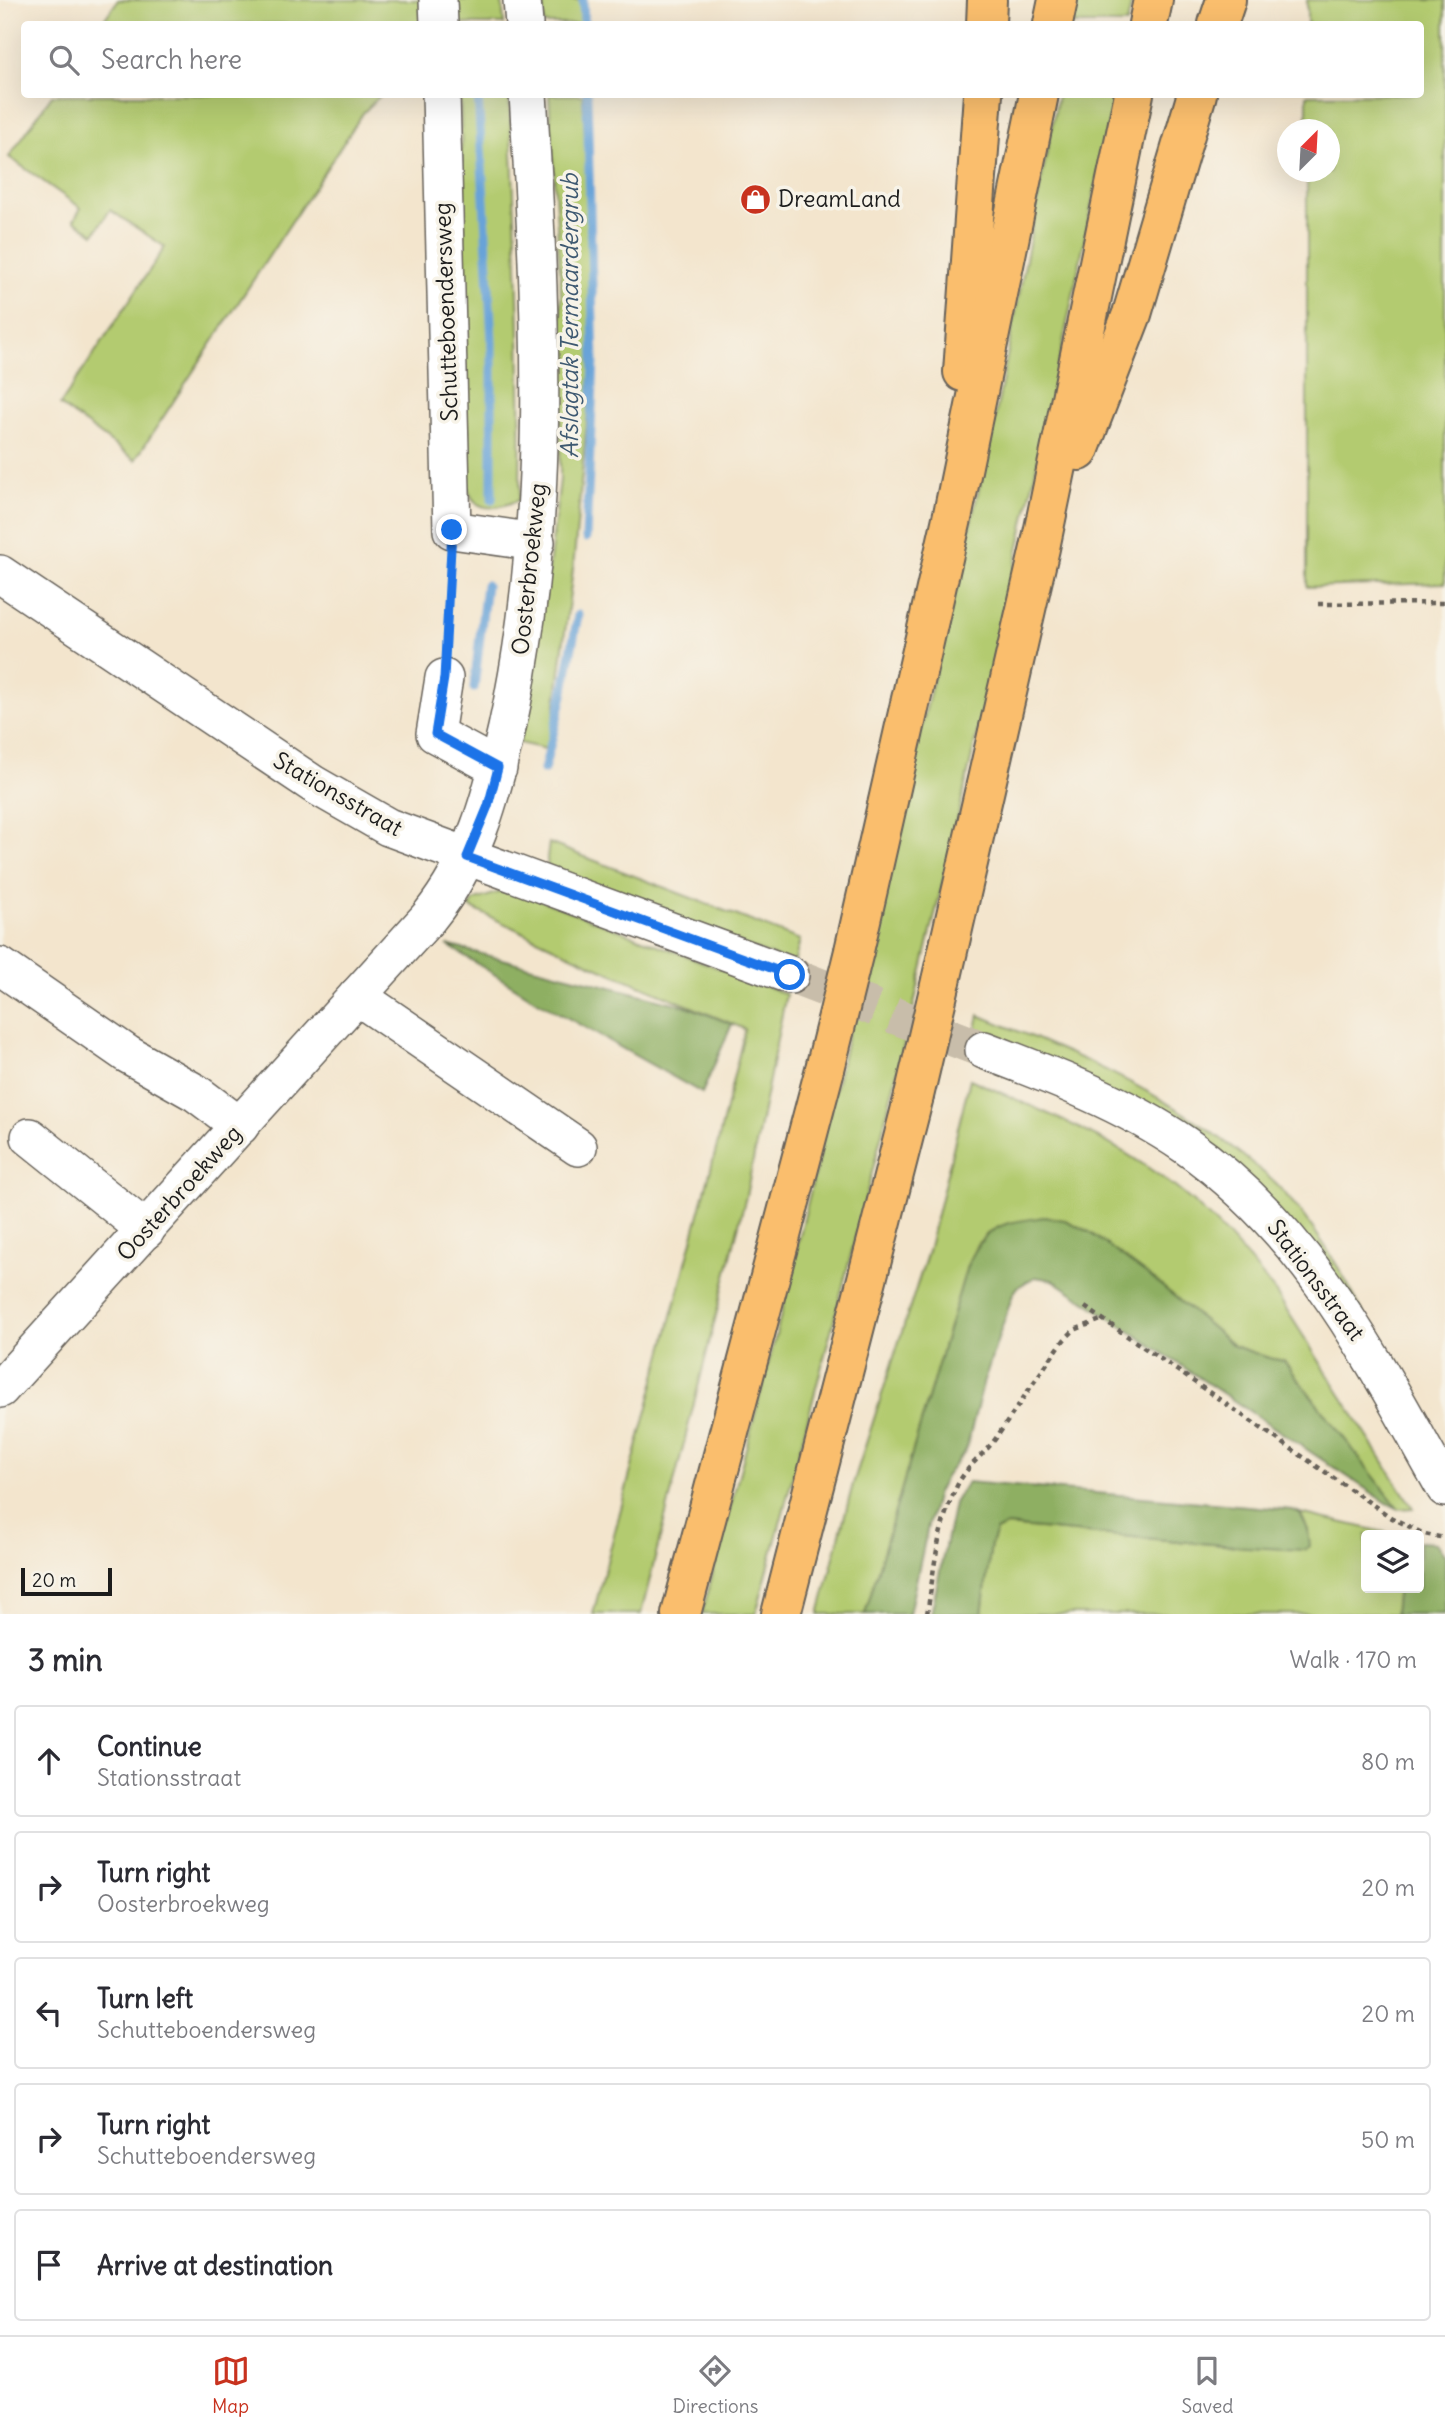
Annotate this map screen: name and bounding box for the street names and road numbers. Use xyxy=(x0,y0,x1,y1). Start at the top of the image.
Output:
street label: Schutteboendersweg xyxy=(427,202,464,422)
street label: Oosterbroekweg xyxy=(505,482,552,656)
street label: Stationsstraat xyxy=(269,745,408,842)
street label: Oosterbroekweg xyxy=(110,1119,247,1267)
street label: Stationsstraat xyxy=(1261,1213,1372,1346)

